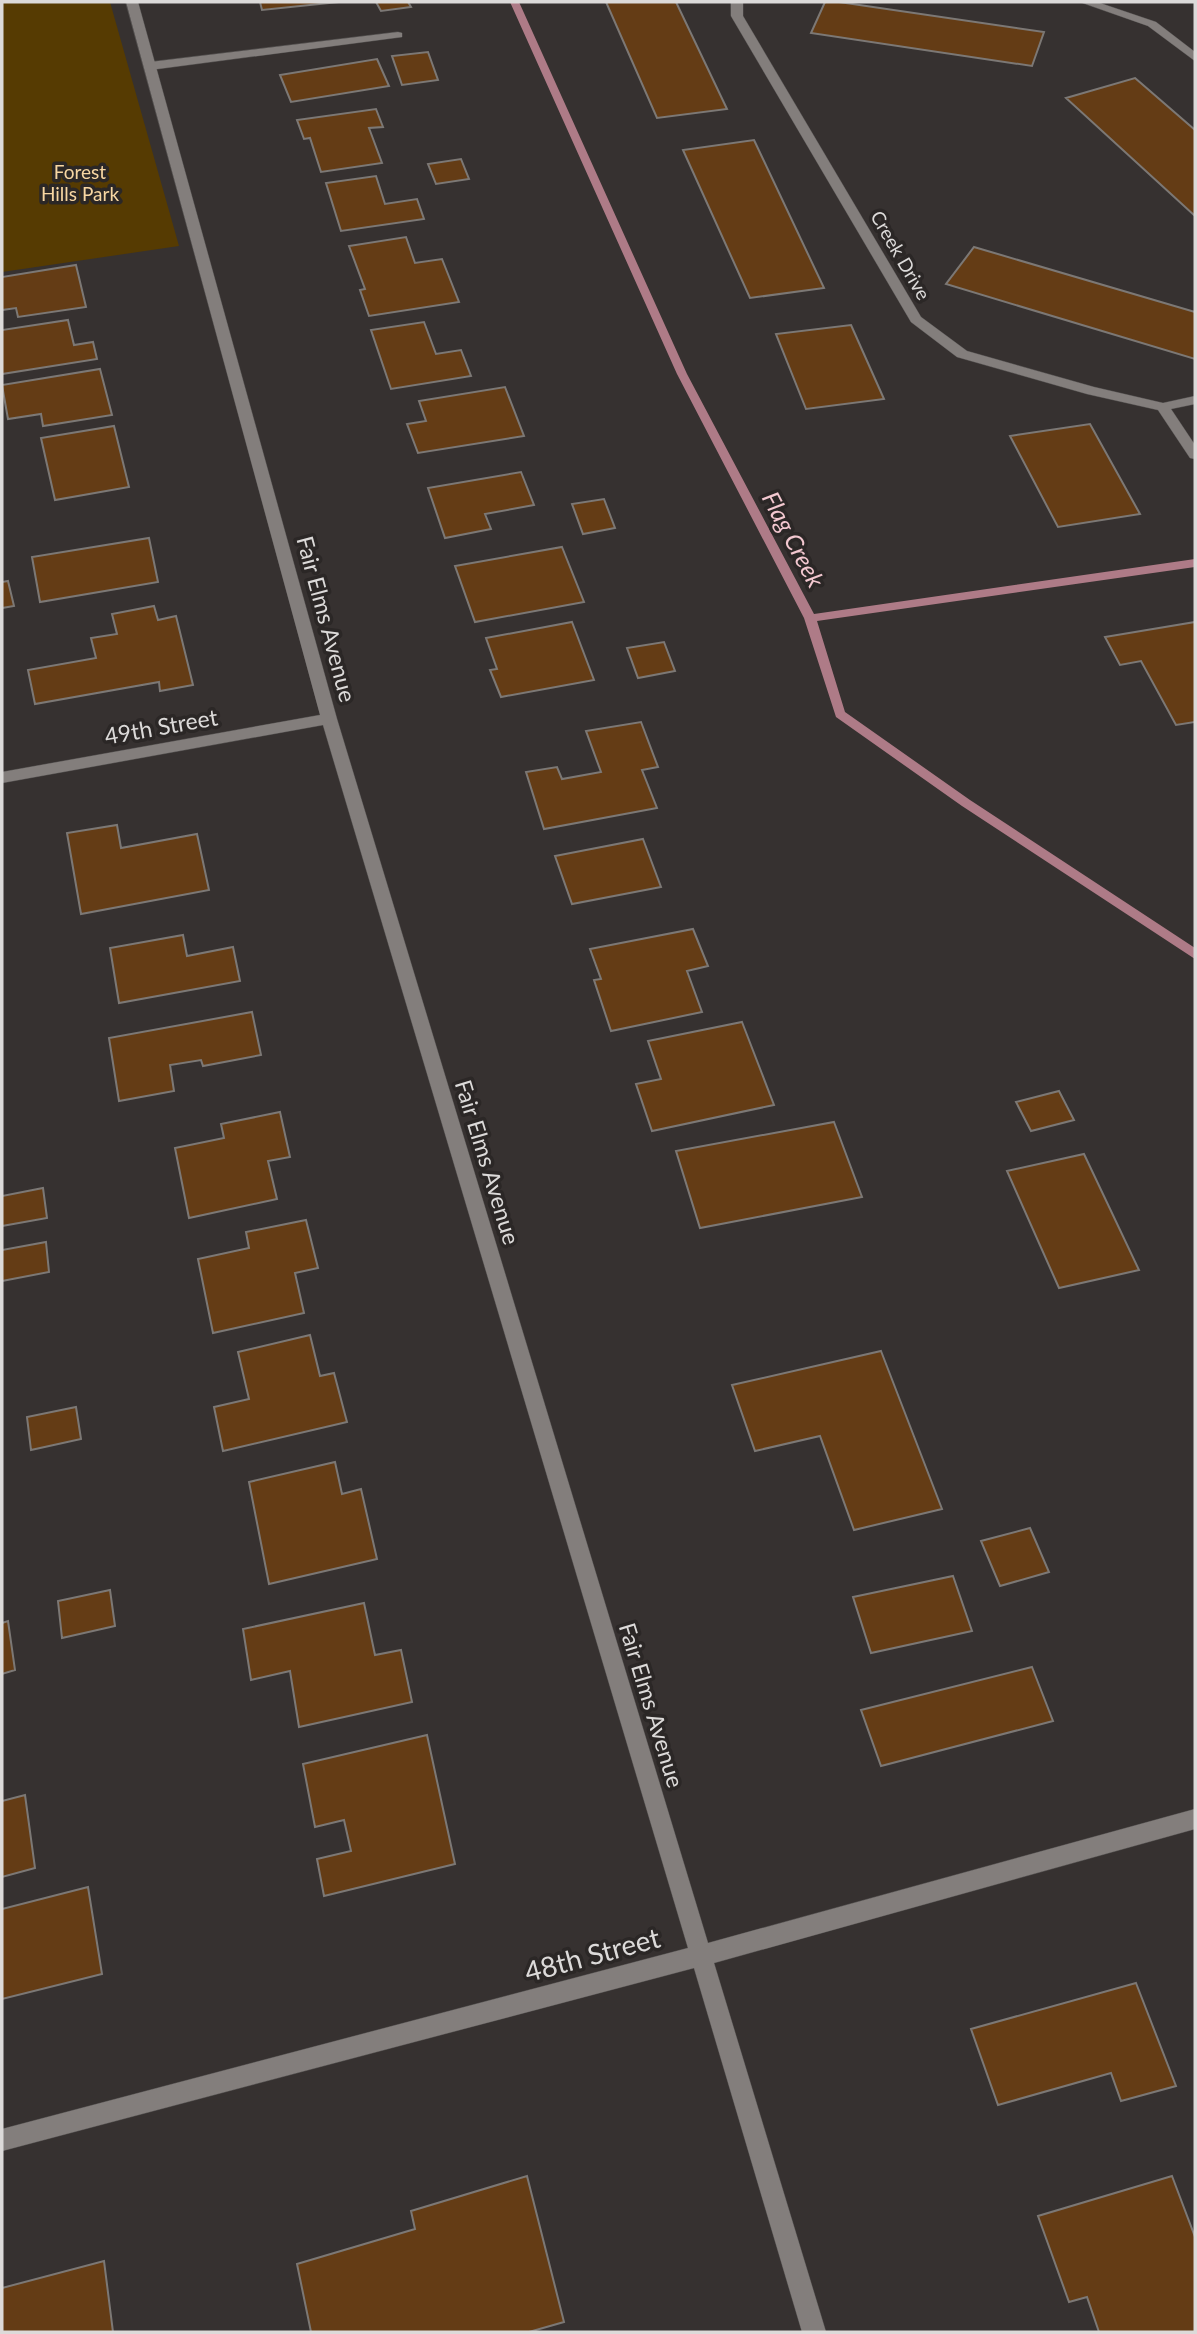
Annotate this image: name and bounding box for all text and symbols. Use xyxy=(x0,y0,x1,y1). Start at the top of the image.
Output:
park label: Forest Hills Park xyxy=(41,160,119,205)
street label: Creek Drive xyxy=(866,206,936,304)
water label: Flag Creek xyxy=(757,486,832,592)
street label: Fair Elms Avenue xyxy=(291,533,363,705)
street label: 49th Street xyxy=(102,702,220,750)
street label: Fair Elms Avenue xyxy=(450,1076,526,1248)
street label: Fair Elms Avenue xyxy=(614,1619,690,1791)
street label: 48th Street xyxy=(520,1920,664,1988)

